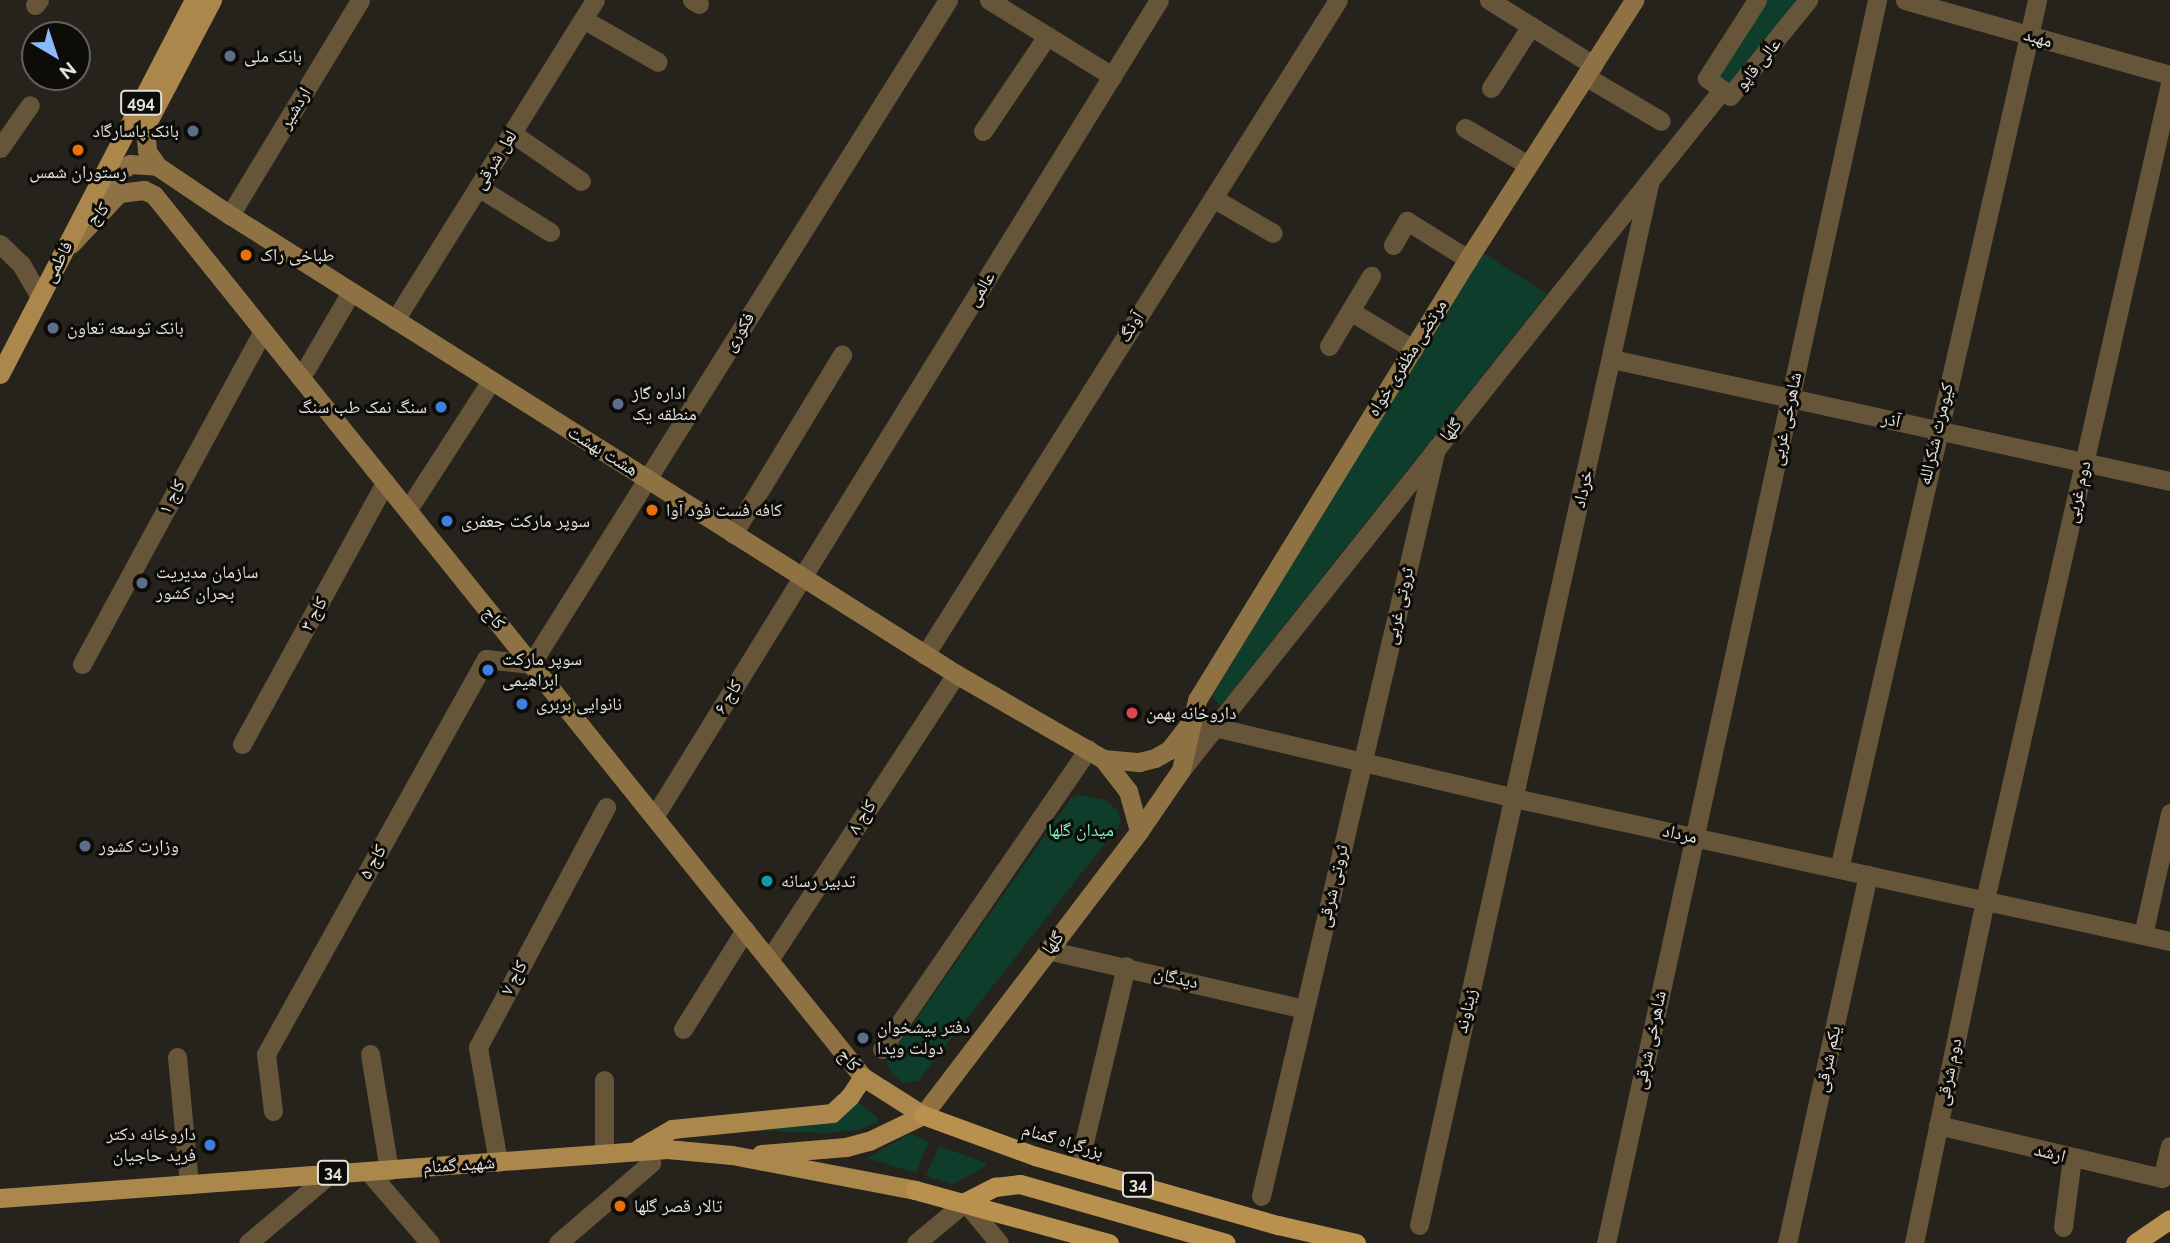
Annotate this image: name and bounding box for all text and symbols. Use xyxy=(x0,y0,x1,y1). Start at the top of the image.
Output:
north arrow xyxy=(21,21,91,91)
street label: مهبد xyxy=(2021,24,2055,52)
street label: عالی قاپو xyxy=(1730,33,1786,95)
place label: بانک ملی xyxy=(244,45,302,67)
marker: بانک ملی xyxy=(222,48,238,64)
text: N xyxy=(55,58,81,84)
street label: اردشیر xyxy=(274,83,316,133)
road number: 494 xyxy=(120,90,162,116)
place label: بانک پاسارگاد xyxy=(92,120,179,142)
marker: بانک پاسارگاد xyxy=(185,123,201,139)
street label: لعل شرقی xyxy=(468,126,522,194)
marker: رستوران شمس xyxy=(70,142,86,158)
place label: رستوران شمس xyxy=(29,161,127,183)
street label: کاج xyxy=(82,198,114,230)
street label: فاطمی xyxy=(38,238,78,286)
place label: طباخی راک xyxy=(260,244,334,266)
marker: طباخی راک xyxy=(238,247,254,263)
street label: عالمی xyxy=(962,267,1000,311)
street label: مرتضی مظفری خواه xyxy=(1362,296,1452,420)
street label: فکوری xyxy=(719,308,759,356)
street label: آونگ xyxy=(1113,308,1149,346)
place label: بانک توسعه تعاون xyxy=(67,317,184,339)
marker: بانک توسعه تعاون xyxy=(45,320,61,336)
street label: شاهرخی غربی xyxy=(1766,370,1806,468)
street label: کیومرث شکرالله xyxy=(1914,381,1958,487)
place label: اداره گاز منطقه یک xyxy=(632,383,697,426)
place label: سنگ نمک طب سنگ xyxy=(298,396,427,418)
marker: اداره گاز منطقه یک xyxy=(610,396,626,412)
marker: سنگ نمک طب سنگ xyxy=(433,399,449,415)
street label: آذر xyxy=(1880,407,1902,433)
street label: گلها xyxy=(1435,414,1467,446)
street label: هشت بهشت xyxy=(564,421,642,481)
street label: دوم غربی xyxy=(2060,459,2096,525)
street label: خرداد xyxy=(1568,468,1598,510)
street label: کاج ۱ xyxy=(154,476,190,518)
place label: کافه فست فود آوا xyxy=(666,499,782,521)
marker: کافه فست فود آوا xyxy=(644,502,660,518)
place label: سوپر مارکت جعفری xyxy=(461,510,590,532)
marker: سوپر مارکت جعفری xyxy=(439,513,455,529)
place label: سازمان مدیریت بحران کشور xyxy=(156,562,258,604)
street label: ثروتی غربی xyxy=(1380,565,1418,647)
marker: سازمان مدیریت بحران کشور xyxy=(134,575,150,591)
street label: کاج ۳ xyxy=(296,593,332,635)
street label: کاج xyxy=(478,602,510,634)
place label: سوپر مارکت ابراهیمی xyxy=(502,649,582,692)
marker: سوپر مارکت ابراهیمی xyxy=(480,662,496,678)
street label: کاج ۶ xyxy=(709,676,747,718)
place label: نانوایی بربری xyxy=(536,693,622,715)
marker: نانوایی بربری xyxy=(514,696,530,712)
place label: داروخانه بهمن xyxy=(1146,702,1237,724)
marker: داروخانه بهمن xyxy=(1124,705,1140,721)
street label: کاج ۸ xyxy=(843,796,881,838)
park label: میدان گلها xyxy=(1048,819,1114,841)
street label: مرداد xyxy=(1661,820,1699,848)
place label: وزارت کشور xyxy=(99,835,179,857)
marker: وزارت کشور xyxy=(77,838,93,854)
street label: کاج ۵ xyxy=(355,841,391,883)
street label: ثروتی شرقی xyxy=(1313,843,1353,929)
place label: تدبیر رسانه xyxy=(781,870,855,892)
marker: تدبیر رسانه xyxy=(759,873,775,889)
street label: گلها xyxy=(1037,927,1069,959)
street label: کاج ۷ xyxy=(496,957,532,999)
street label: دیدگان xyxy=(1152,962,1200,994)
street label: زیناوند xyxy=(1450,987,1482,1035)
street label: شاهرخی شرقی xyxy=(1629,989,1671,1091)
place label: دفتر پیشخوان دولت ویدا xyxy=(877,1017,970,1060)
street label: یکم شرقی xyxy=(1810,1024,1846,1094)
marker: دفتر پیشخوان دولت ویدا xyxy=(855,1030,871,1046)
street label: دوم شرقی xyxy=(1931,1036,1967,1108)
street label: کاج xyxy=(833,1044,865,1076)
street label: بزرگراه گمنام xyxy=(1020,1118,1106,1164)
place label: داروخانه دکتر فرید حاجیان xyxy=(107,1124,196,1166)
marker: داروخانه دکتر فرید حاجیان xyxy=(202,1137,218,1153)
street label: ارشد xyxy=(2032,1139,2068,1167)
street label: شهید گمنام xyxy=(422,1152,496,1178)
road number: 34 xyxy=(316,1161,350,1186)
road number: 34 xyxy=(1120,1172,1156,1198)
place label: تالار قصر گلها xyxy=(634,1195,722,1217)
marker: تالار قصر گلها xyxy=(612,1198,628,1214)

